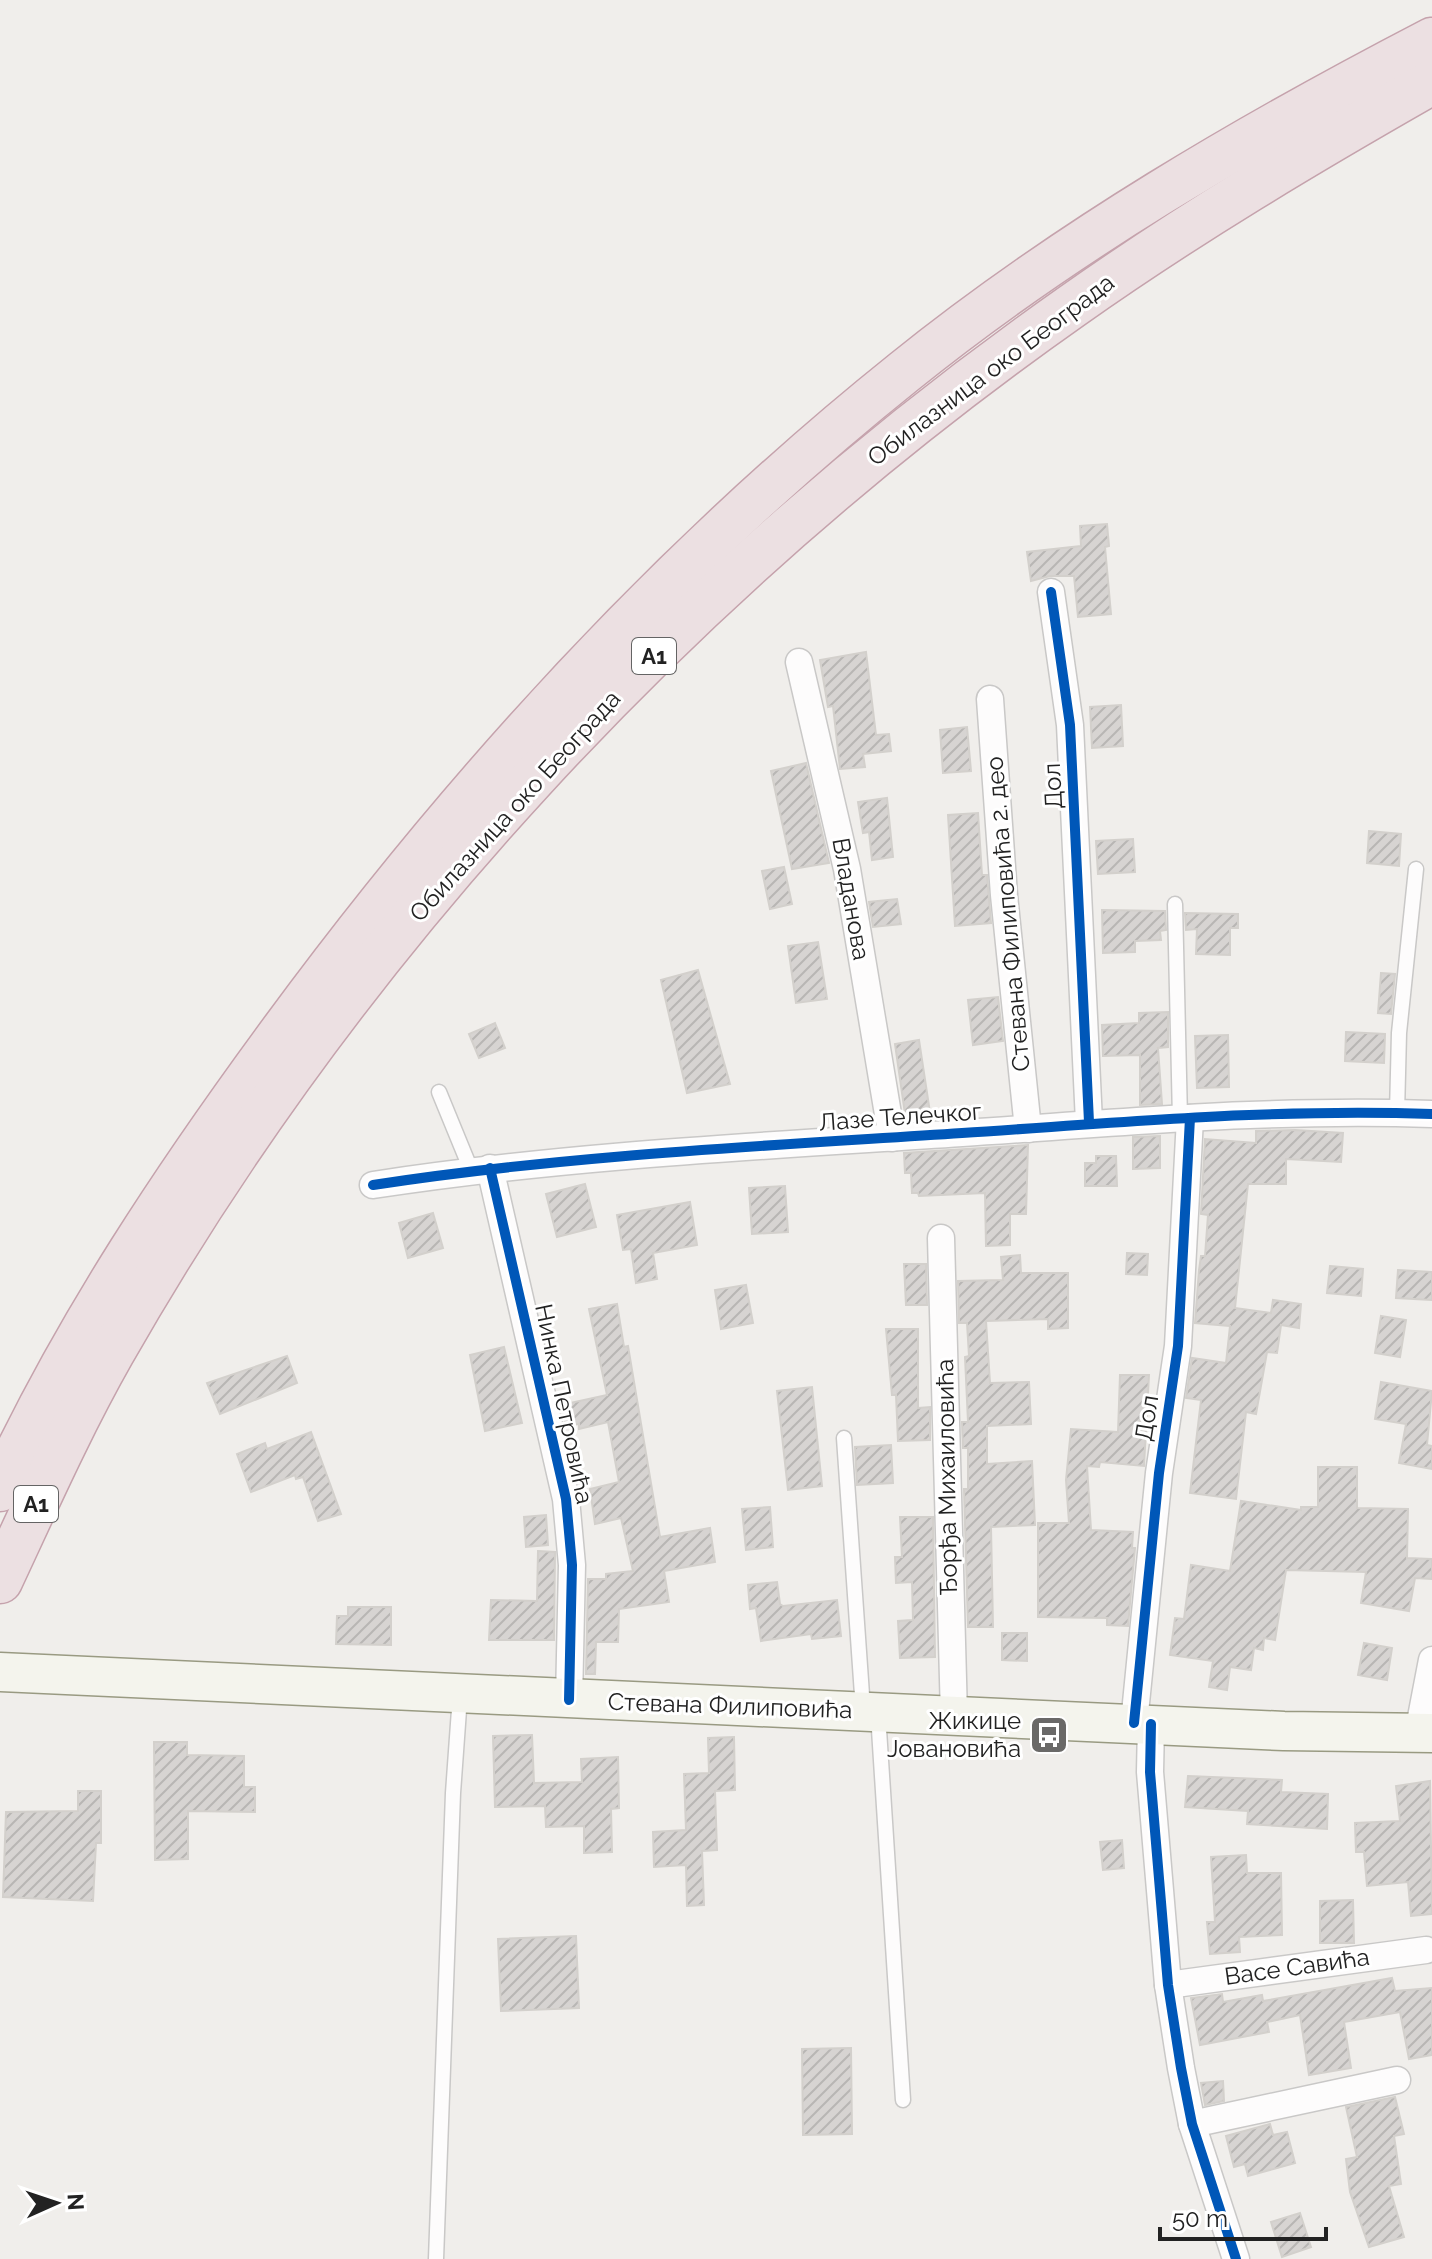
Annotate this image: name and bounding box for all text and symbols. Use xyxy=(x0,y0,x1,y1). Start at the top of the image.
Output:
street label: Обилазница око Београда xyxy=(862,267,1120,472)
road number: A1 xyxy=(632,638,676,674)
street label: Обилазница око Београда xyxy=(403,684,626,927)
street label: Стевана Филиповића 2. део xyxy=(979,755,1036,1073)
street label: Дол xyxy=(1037,762,1068,810)
street label: Владанова xyxy=(826,835,877,962)
street label: Лазе Телечког xyxy=(818,1096,983,1137)
street label: Нинка Петровића xyxy=(529,1301,600,1506)
street label: Ђорђа Михаиловића xyxy=(930,1359,963,1595)
street label: Дол xyxy=(1129,1393,1164,1443)
road number: A1 xyxy=(14,1486,58,1522)
street label: Стевана Филиповића xyxy=(607,1687,853,1724)
place label: Жикице Јовановића xyxy=(887,1706,1021,1763)
bus stop icon: Жикице Јовановића xyxy=(1028,1714,1070,1756)
street label: Васе Савића xyxy=(1223,1942,1371,1991)
north arrow xyxy=(16,2163,96,2243)
scale bar xyxy=(1160,2191,1326,2241)
text: N xyxy=(63,2193,89,2211)
text: 50 m xyxy=(1172,2204,1228,2233)

